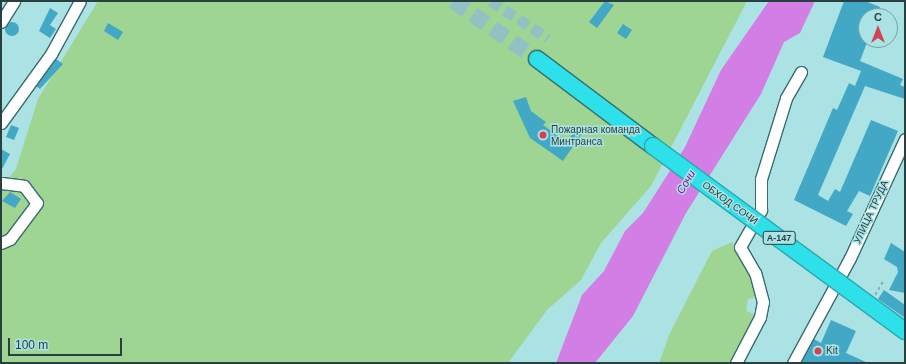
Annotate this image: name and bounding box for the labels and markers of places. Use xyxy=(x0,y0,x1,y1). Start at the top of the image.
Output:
place label: Пожарная команда Минтранса xyxy=(551,123,640,146)
marker: Пожарная команда Минтранса xyxy=(538,130,548,140)
place label: Kit xyxy=(826,345,838,357)
marker: Kit xyxy=(813,346,823,356)

